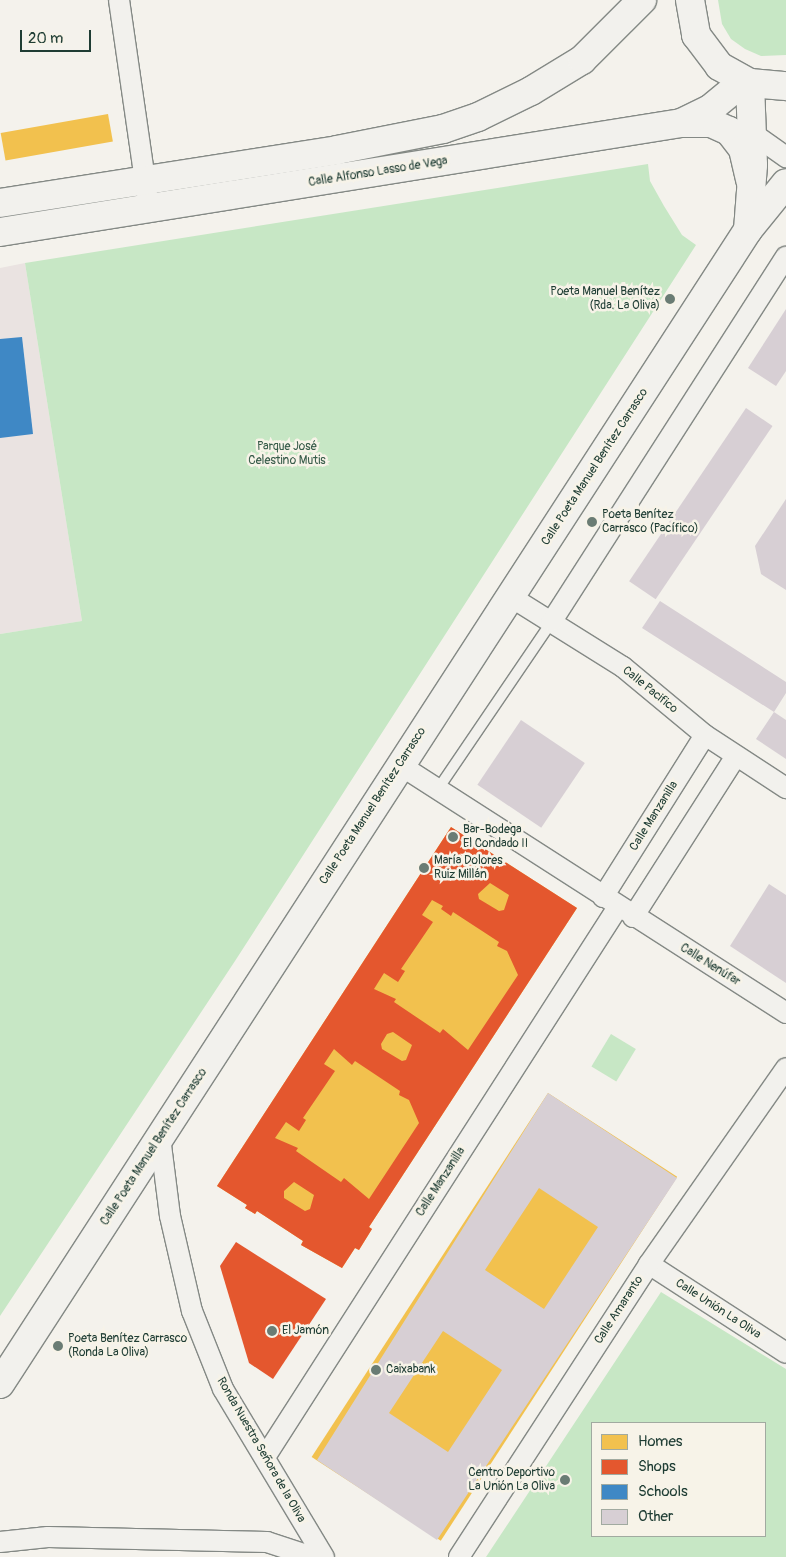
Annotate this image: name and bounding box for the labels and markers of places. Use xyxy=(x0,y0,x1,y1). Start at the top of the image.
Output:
place label: Poeta Manuel Benítez (Rda. La Oliva) xyxy=(550,285,660,313)
marker: Poeta Manuel Benítez (Rda. La Oliva) xyxy=(664,293,676,305)
place label: Poeta Benítez Carrasco (Pacífico) xyxy=(602,508,698,536)
marker: Poeta Benítez Carrasco (Pacífico) xyxy=(586,516,598,528)
place label: Bar-Bodega El Condado II xyxy=(463,823,528,851)
marker: Bar-Bodega El Condado II xyxy=(447,831,459,843)
place label: María Dolores Ruiz Millán xyxy=(434,854,503,882)
marker: María Dolores Ruiz Millán xyxy=(418,862,430,874)
place label: El Jamón xyxy=(282,1324,329,1338)
marker: El Jamón xyxy=(266,1325,278,1337)
place label: Poeta Benítez Carrasco (Ronda La Oliva) xyxy=(68,1332,187,1360)
marker: Poeta Benítez Carrasco (Ronda La Oliva) xyxy=(52,1340,64,1352)
place label: Caixabank xyxy=(386,1363,436,1377)
marker: Caixabank xyxy=(370,1364,382,1376)
place label: Centro Deportivo La Unión La Oliva xyxy=(468,1466,555,1494)
marker: Centro Deportivo La Unión La Oliva xyxy=(559,1474,571,1486)

